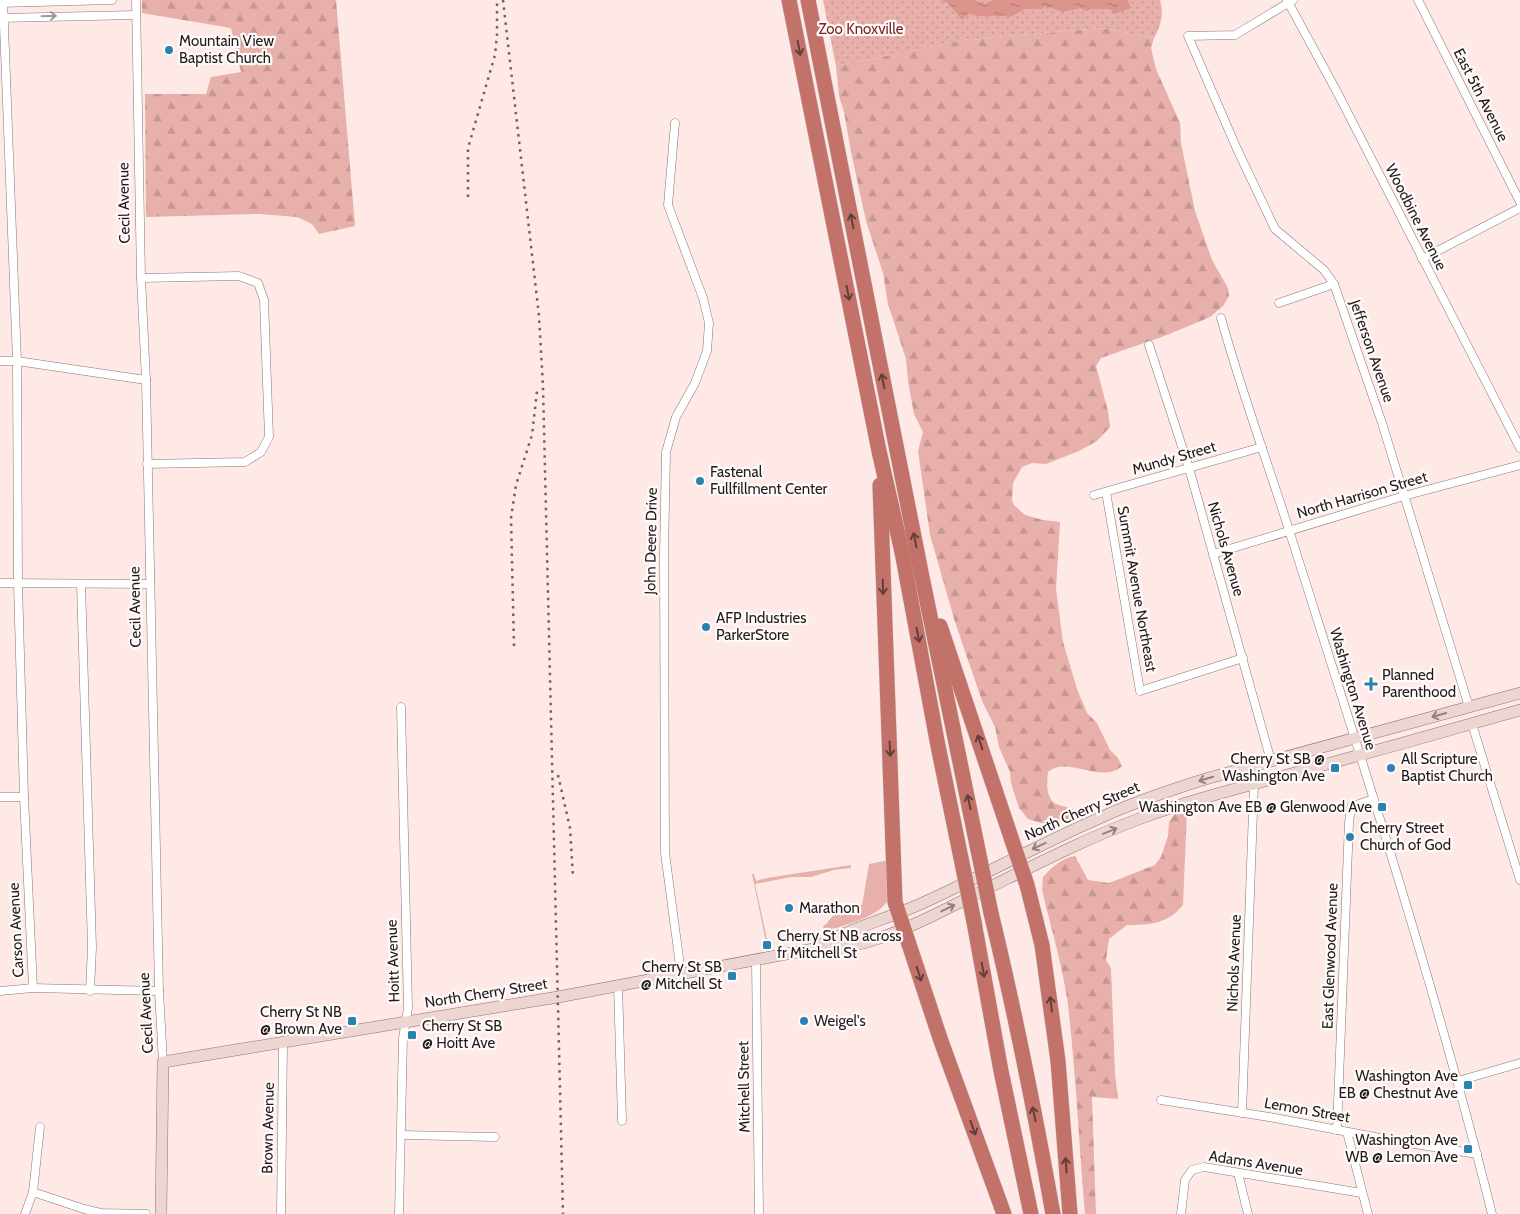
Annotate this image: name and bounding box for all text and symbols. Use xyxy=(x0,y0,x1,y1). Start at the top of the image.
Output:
one-way arrow xyxy=(40,11,56,21)
park label: Zoo Knoxville xyxy=(819,20,904,38)
place label: Mountain View Baptist Church xyxy=(179,32,274,67)
one-way arrow xyxy=(795,39,804,55)
marker: Mountain View Baptist Church xyxy=(163,44,175,56)
street label: East 5th Avenue xyxy=(1450,45,1512,145)
street label: Woodbine Avenue xyxy=(1381,161,1451,273)
street label: Cecil Avenue xyxy=(114,162,134,244)
one-way arrow xyxy=(846,214,856,230)
one-way arrow xyxy=(843,285,853,301)
street label: Jefferson Avenue xyxy=(1346,296,1398,405)
one-way arrow xyxy=(878,373,888,389)
street label: Mundy Street xyxy=(1130,437,1218,479)
place label: Fastenal Fullfillment Center xyxy=(710,463,828,498)
street label: North Harrison Street xyxy=(1295,468,1429,522)
marker: Fastenal Fullfillment Center xyxy=(694,475,706,487)
street label: John Deere Drive xyxy=(641,487,661,596)
street label: Nichols Avenue xyxy=(1204,500,1248,599)
street label: Summit Avenue Northeast xyxy=(1114,505,1160,673)
one-way arrow xyxy=(910,532,919,548)
street label: Cecil Avenue xyxy=(125,566,145,648)
one-way arrow xyxy=(878,578,888,595)
place label: AFP Industries ParkerStore xyxy=(716,609,806,644)
marker: AFP Industries ParkerStore xyxy=(700,621,712,633)
street label: Washington Avenue xyxy=(1326,626,1380,753)
one-way arrow xyxy=(913,627,923,643)
place label: Planned Parenthood xyxy=(1382,666,1456,701)
marker: Planned Parenthood xyxy=(1364,677,1378,691)
one-way arrow xyxy=(1432,711,1448,721)
one-way arrow xyxy=(975,734,984,750)
one-way arrow xyxy=(886,741,895,757)
place label: Cherry St SB @ Washington Ave xyxy=(1222,750,1325,785)
place label: All Scripture Baptist Church xyxy=(1401,750,1493,785)
marker: Cherry St SB @ Washington Ave xyxy=(1329,762,1341,774)
marker: All Scripture Baptist Church xyxy=(1385,762,1397,774)
one-way arrow xyxy=(1199,775,1214,784)
street label: North Cherry Street xyxy=(1022,778,1142,844)
one-way arrow xyxy=(963,794,973,810)
place label: Washington Ave EB @ Glenwood Ave xyxy=(1139,798,1372,816)
marker: Washington Ave EB @ Glenwood Ave xyxy=(1376,801,1388,813)
place label: Cherry Street Church of God xyxy=(1360,819,1451,854)
one-way arrow xyxy=(1102,826,1117,835)
marker: Cherry Street Church of God xyxy=(1344,831,1356,843)
one-way arrow xyxy=(1032,842,1047,852)
street label: Carson Avenue xyxy=(5,882,27,978)
street label: East Glenwood Avenue xyxy=(1318,882,1342,1029)
place label: Marathon xyxy=(799,899,860,917)
marker: Marathon xyxy=(783,902,795,914)
one-way arrow xyxy=(940,903,955,913)
street label: Nichols Avenue xyxy=(1223,914,1245,1012)
street label: Hoitt Avenue xyxy=(383,919,403,1003)
place label: Cherry St NB across fr Mitchell St xyxy=(777,927,902,962)
marker: Cherry St NB across fr Mitchell St xyxy=(761,939,773,951)
place label: Cherry St SB @ Mitchell St xyxy=(641,958,722,993)
one-way arrow xyxy=(979,961,989,977)
one-way arrow xyxy=(915,966,924,982)
marker: Cherry St SB @ Mitchell St xyxy=(726,970,738,982)
street label: Cecil Avenue xyxy=(135,972,157,1054)
street label: North Cherry Street xyxy=(423,974,549,1012)
one-way arrow xyxy=(1045,996,1055,1012)
place label: Cherry St NB @ Brown Ave xyxy=(260,1003,342,1038)
place label: Weigel's xyxy=(814,1012,866,1030)
marker: Cherry St NB @ Brown Ave xyxy=(346,1015,358,1027)
marker: Weigel's xyxy=(798,1015,810,1027)
place label: Cherry St SB @ Hoitt Ave xyxy=(422,1017,502,1052)
marker: Cherry St SB @ Hoitt Ave xyxy=(406,1029,418,1041)
street label: Mitchell Street xyxy=(734,1041,754,1133)
place label: Washington Ave EB @ Chestnut Ave xyxy=(1338,1067,1458,1102)
marker: Washington Ave EB @ Chestnut Ave xyxy=(1462,1079,1474,1091)
street label: Brown Avenue xyxy=(258,1082,278,1174)
street label: Lemon Street xyxy=(1263,1094,1351,1126)
one-way arrow xyxy=(1029,1107,1039,1123)
one-way arrow xyxy=(969,1119,978,1135)
place label: Washington Ave WB @ Lemon Ave xyxy=(1345,1131,1458,1166)
marker: Washington Ave WB @ Lemon Ave xyxy=(1462,1143,1474,1155)
street label: Adams Avenue xyxy=(1208,1147,1305,1179)
one-way arrow xyxy=(1061,1158,1071,1174)

